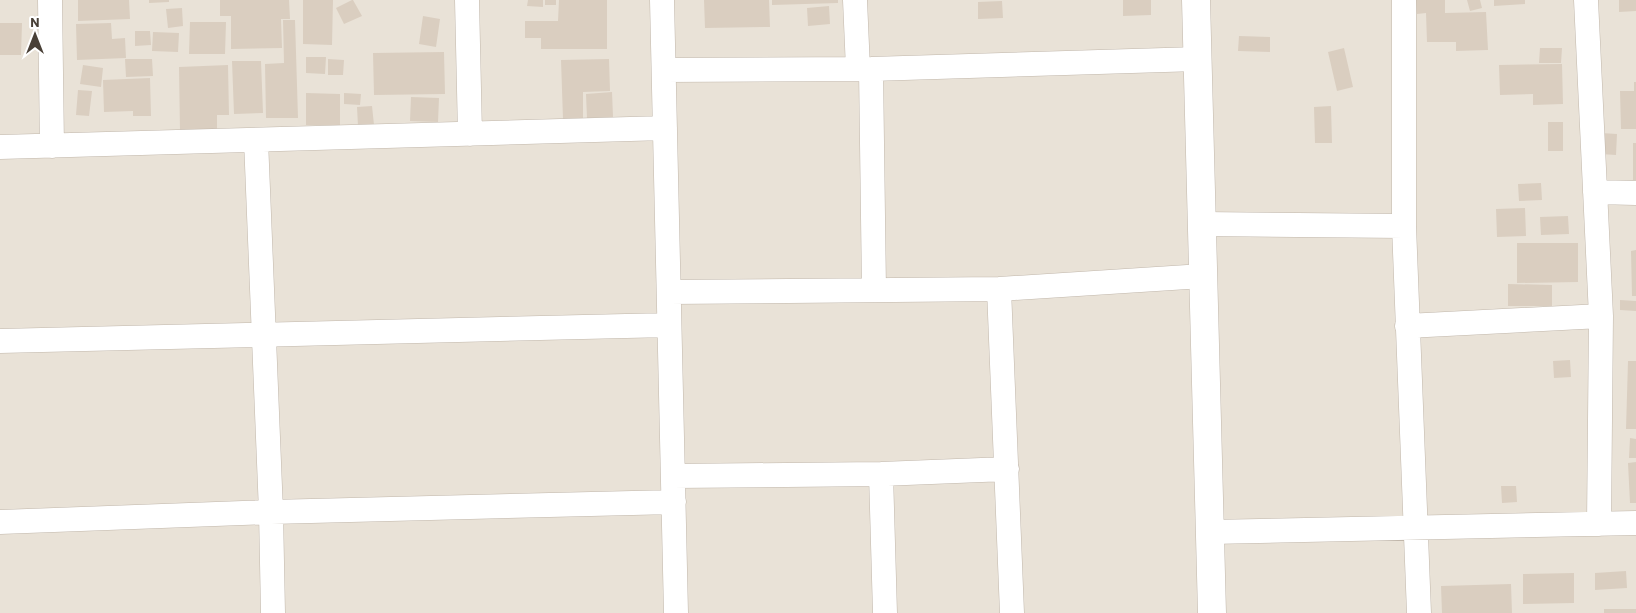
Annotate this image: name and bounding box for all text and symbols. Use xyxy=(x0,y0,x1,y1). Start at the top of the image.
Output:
north arrow xyxy=(10,10,60,60)
text: N xyxy=(30,13,40,30)

